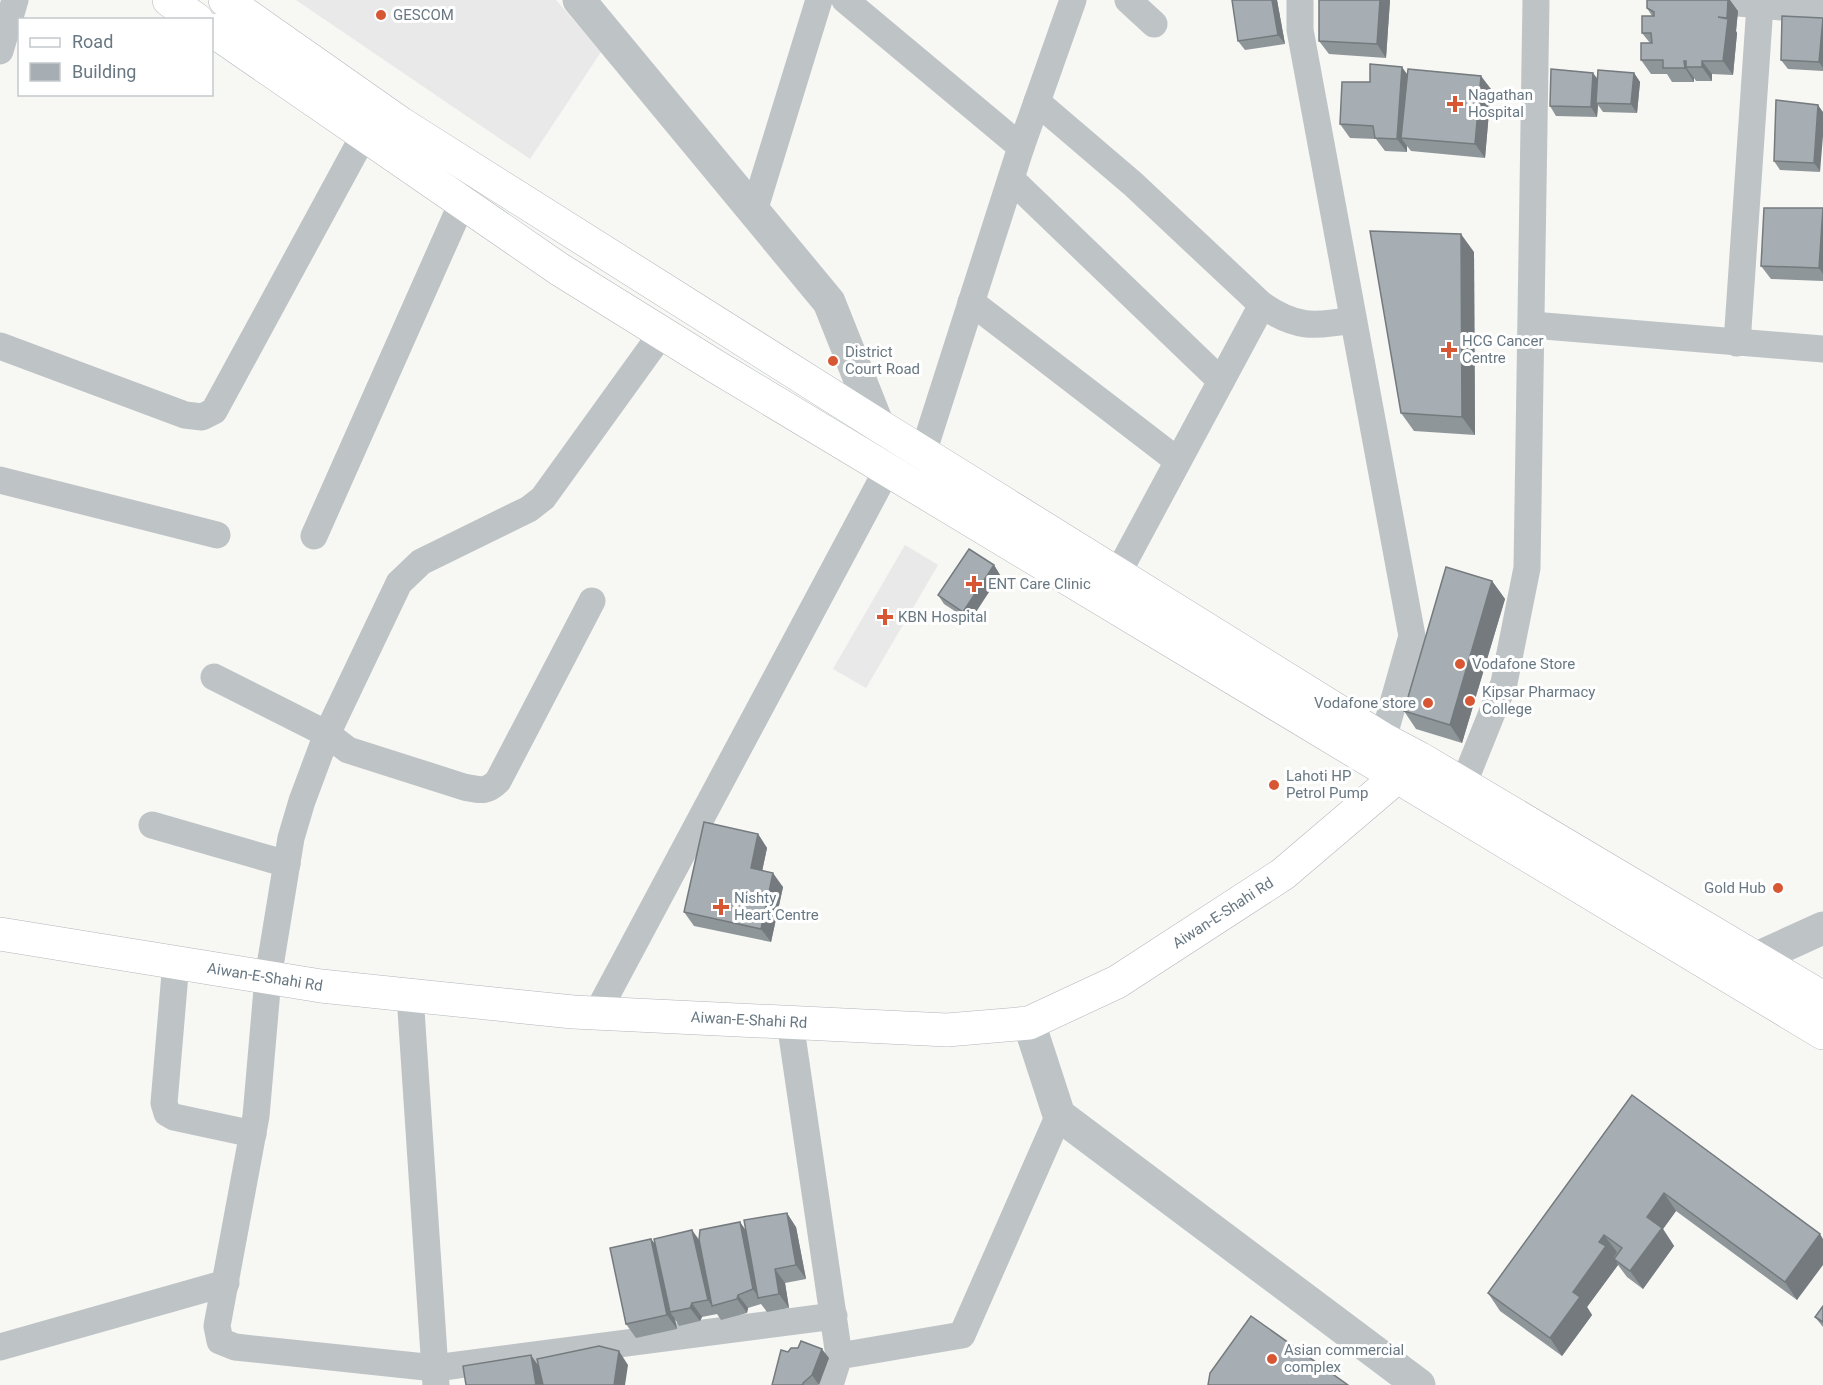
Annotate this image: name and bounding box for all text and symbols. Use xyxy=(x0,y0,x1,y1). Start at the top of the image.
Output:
place label: GESCOM xyxy=(393,6,454,24)
marker: GESCOM xyxy=(374,8,388,22)
legend xyxy=(18,18,213,96)
text: Road xyxy=(72,31,113,52)
text: Building xyxy=(72,61,136,82)
place label: Nagathan Hospital xyxy=(1468,86,1533,121)
marker: Nagathan Hospital xyxy=(1446,95,1464,113)
place label: HCG Cancer Centre xyxy=(1462,332,1544,367)
marker: HCG Cancer Centre xyxy=(1440,341,1458,359)
place label: District Court Road xyxy=(845,343,920,378)
marker: District Court Road xyxy=(826,354,840,368)
marker: ENT Care Clinic xyxy=(965,575,983,593)
place label: ENT Care Clinic xyxy=(988,575,1091,593)
marker: KBN Hospital xyxy=(876,608,894,626)
place label: KBN Hospital xyxy=(898,608,987,626)
place label: Vodafone Store xyxy=(1472,655,1575,673)
marker: Vodafone Store xyxy=(1453,657,1467,671)
place label: Kipsar Pharmacy College xyxy=(1482,683,1595,718)
place label: Vodafone store xyxy=(1314,694,1416,712)
marker: Kipsar Pharmacy College xyxy=(1463,694,1477,708)
marker: Vodafone store xyxy=(1421,696,1435,710)
place label: Lahoti HP Petrol Pump xyxy=(1286,767,1368,802)
marker: Lahoti HP Petrol Pump xyxy=(1267,778,1281,792)
street label: Aiwan-E-Shahi Rd xyxy=(1169,874,1277,952)
place label: Gold Hub xyxy=(1704,879,1766,897)
marker: Gold Hub xyxy=(1771,881,1785,895)
place label: Nishty Heart Centre xyxy=(734,889,819,924)
marker: Nishty Heart Centre xyxy=(712,898,730,916)
street label: Aiwan-E-Shahi Rd xyxy=(206,959,324,995)
street label: Aiwan-E-Shahi Rd xyxy=(690,1008,808,1032)
place label: Asian commercial complex xyxy=(1284,1341,1404,1376)
marker: Asian commercial complex xyxy=(1265,1352,1279,1366)

